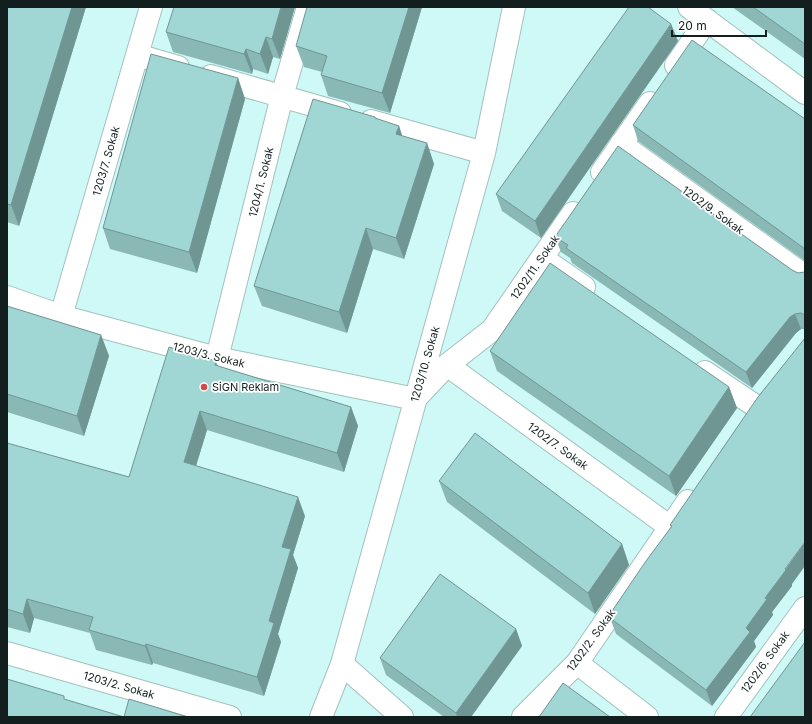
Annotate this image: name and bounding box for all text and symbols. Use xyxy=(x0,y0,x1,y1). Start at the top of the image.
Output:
scale bar xyxy=(672,12,766,38)
text: 20 m xyxy=(678,18,707,33)
street label: 1203/7. Sokak xyxy=(89,125,123,197)
street label: 1204/1. Sokak xyxy=(246,145,276,219)
street label: 1202/9. Sokak xyxy=(679,183,747,237)
street label: 1202/11. Sokak xyxy=(507,232,563,302)
street label: 1203/10. Sokak xyxy=(407,324,443,404)
street label: 1203/3. Sokak xyxy=(172,339,246,371)
place label: SiGN Reklam xyxy=(212,380,279,394)
marker: SiGN Reklam xyxy=(199,382,209,392)
street label: 1202/7. Sokak xyxy=(525,419,591,473)
street label: 1202/2. Sokak xyxy=(564,606,618,674)
street label: 1202/6. Sokak xyxy=(738,628,792,696)
street label: 1203/2. Sokak xyxy=(82,668,156,702)

